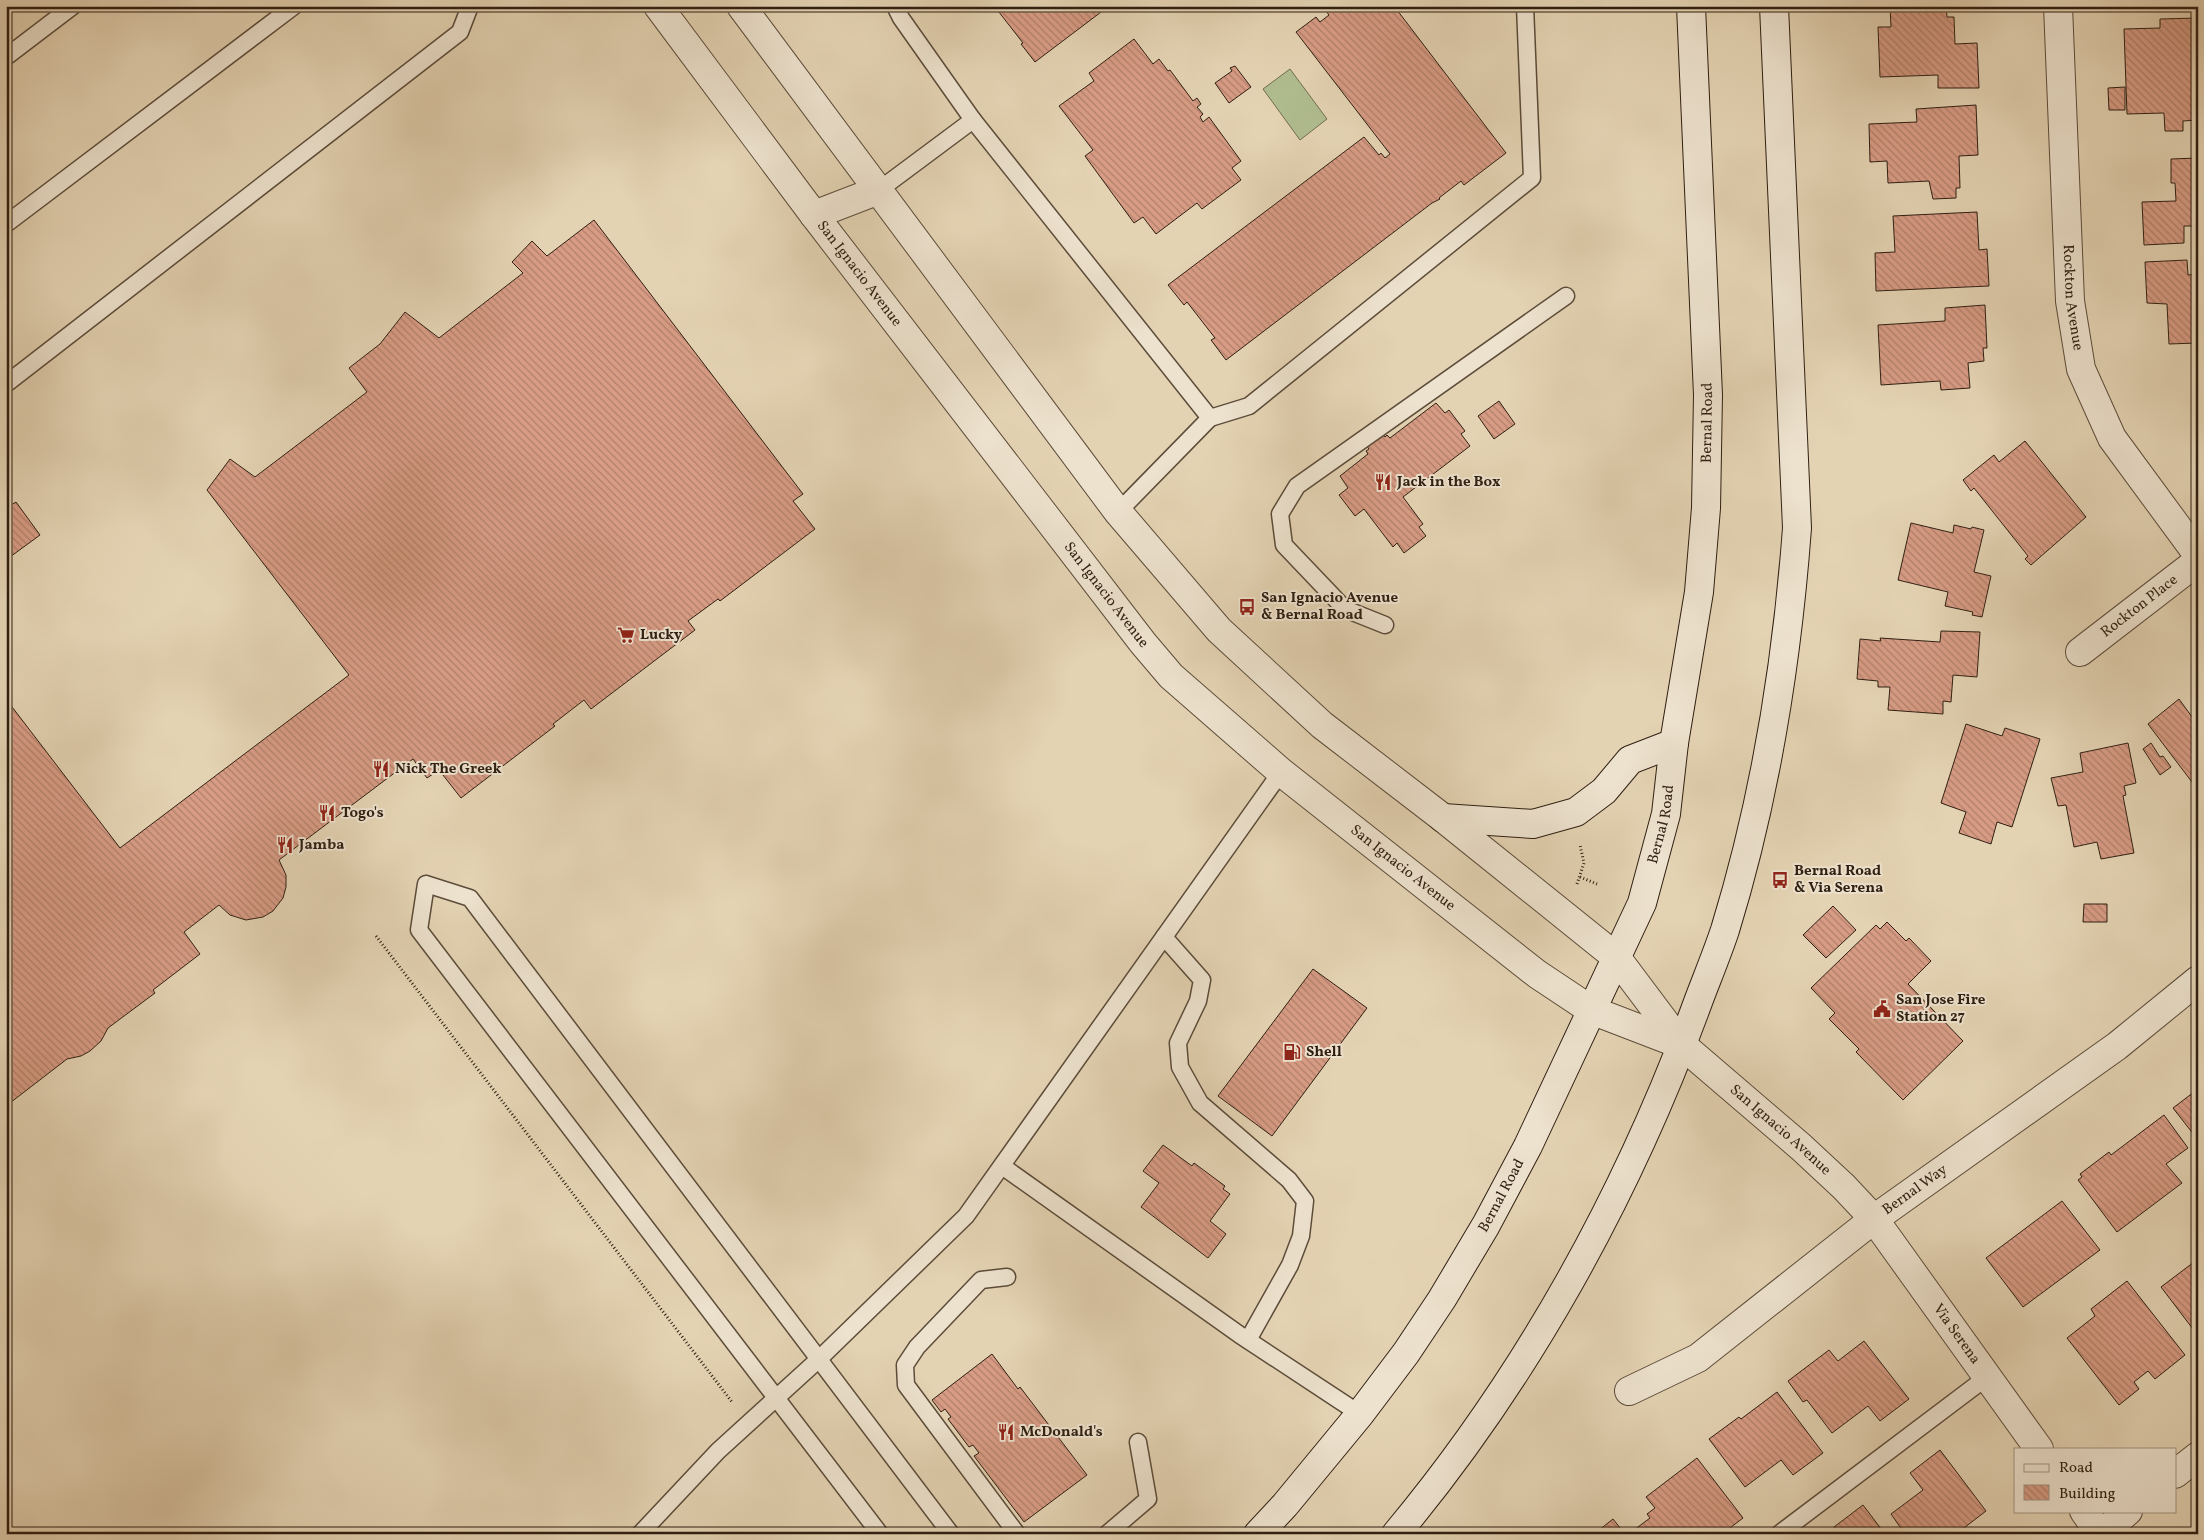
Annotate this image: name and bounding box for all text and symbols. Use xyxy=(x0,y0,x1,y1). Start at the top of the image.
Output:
street label: San Ignacio Avenue xyxy=(812,216,907,331)
street label: Rockton Avenue xyxy=(2057,244,2088,352)
street label: Bernal Road xyxy=(1696,382,1719,463)
restaurant icon: Jack in the Box xyxy=(1373,472,1393,492)
place label: Jack in the Box xyxy=(1396,472,1501,493)
street label: San Ignacio Avenue xyxy=(1059,538,1153,653)
street label: Rockton Place xyxy=(2097,570,2182,643)
place label: San Ignacio Avenue & Bernal Road xyxy=(1261,588,1398,626)
bus stop icon: San Ignacio Avenue & Bernal Road xyxy=(1237,597,1257,617)
supermarket icon: Lucky xyxy=(616,625,636,645)
place label: Lucky xyxy=(640,625,683,646)
restaurant icon: Nick The Greek xyxy=(371,759,391,779)
place label: Nick The Greek xyxy=(395,759,502,780)
street label: Bernal Road xyxy=(1642,784,1680,866)
restaurant icon: Togo's xyxy=(317,803,337,823)
place label: Togo's xyxy=(341,803,384,824)
street label: San Ignacio Avenue xyxy=(1346,820,1460,916)
restaurant icon: Jamba xyxy=(275,835,295,855)
place label: Jamba xyxy=(298,835,344,856)
place label: Bernal Road & Via Serena xyxy=(1794,861,1883,899)
bus stop icon: Bernal Road & Via Serena xyxy=(1770,870,1790,890)
place label: San Jose Fire Station 27 xyxy=(1896,990,1986,1028)
public building icon: San Jose Fire Station 27 xyxy=(1872,999,1892,1019)
fuel station icon: Shell xyxy=(1282,1042,1302,1062)
place label: Shell xyxy=(1306,1042,1342,1063)
street label: San Ignacio Avenue xyxy=(1725,1080,1836,1180)
street label: Bernal Road xyxy=(1473,1155,1530,1237)
street label: Bernal Way xyxy=(1878,1159,1952,1220)
street label: Via Serena xyxy=(1928,1300,1985,1369)
restaurant icon: McDonald's xyxy=(996,1422,1016,1442)
place label: McDonald's xyxy=(1020,1422,1103,1443)
legend xyxy=(2014,1448,2176,1512)
text: Road xyxy=(2059,1458,2093,1479)
text: Building xyxy=(2059,1484,2116,1505)

